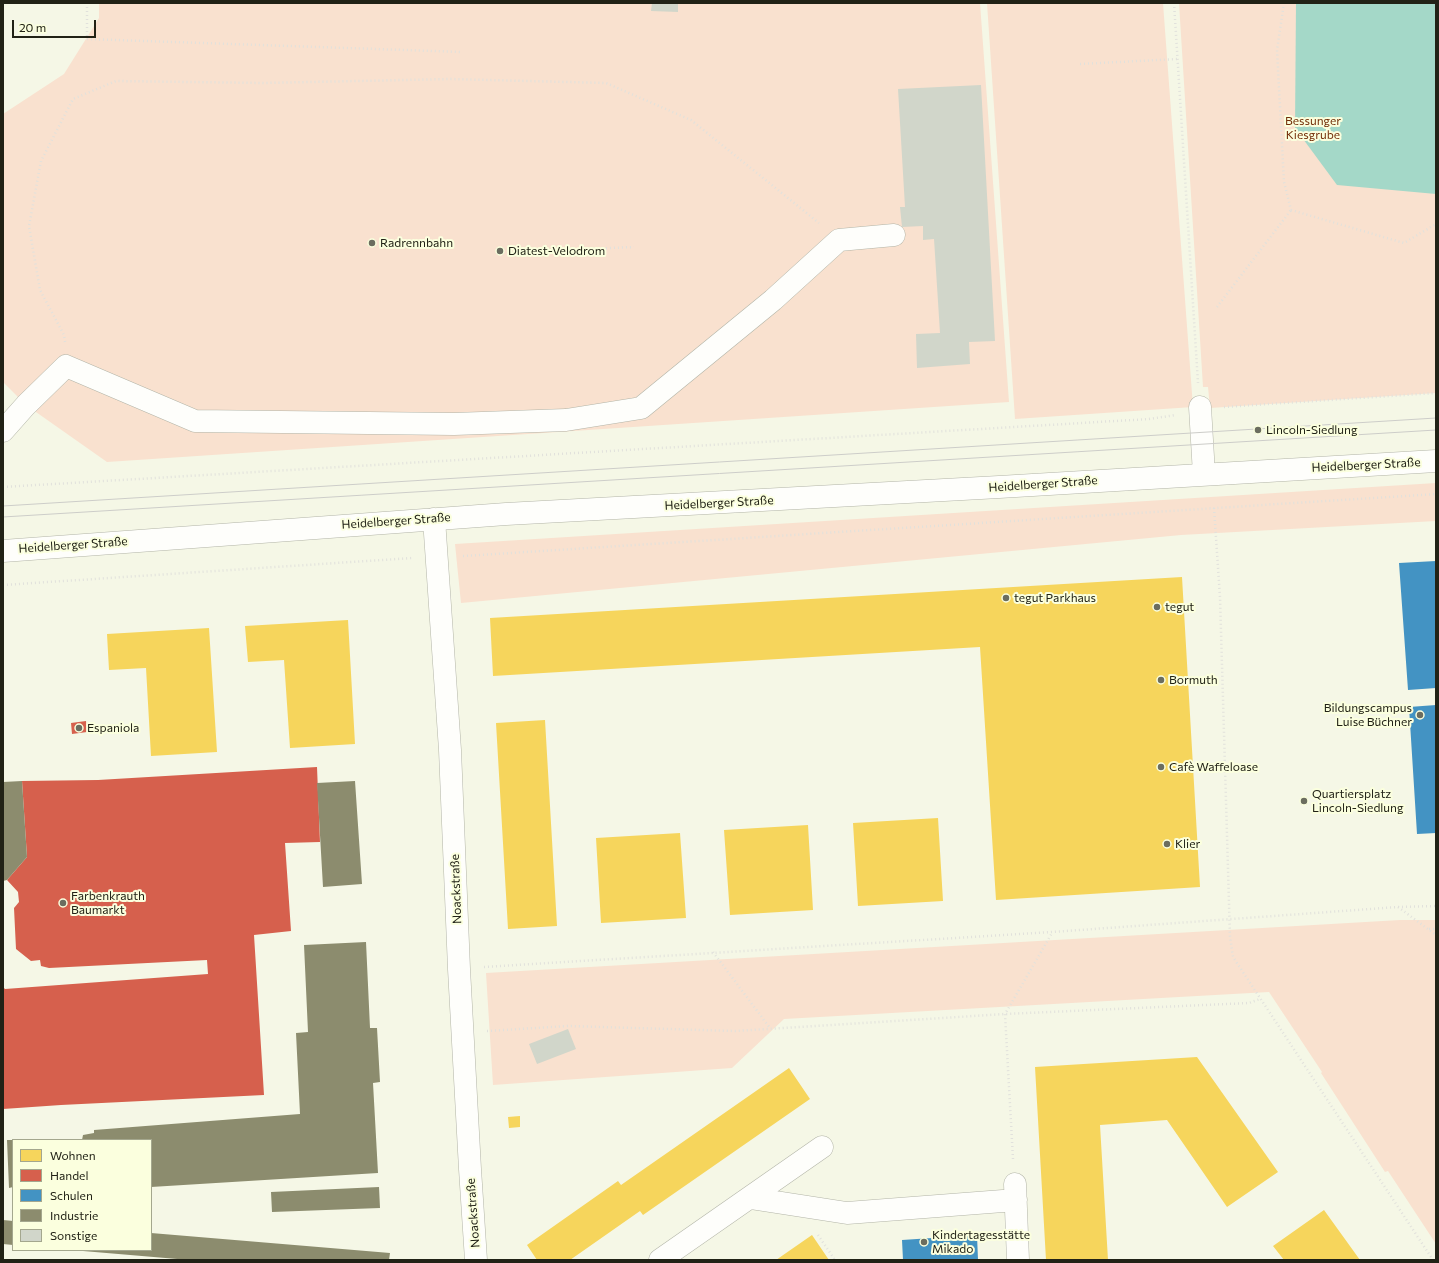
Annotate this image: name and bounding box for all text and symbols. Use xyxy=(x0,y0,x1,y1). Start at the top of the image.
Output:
scale bar xyxy=(14,12,98,38)
text: 20 m xyxy=(19,20,46,34)
park label: Bessunger Kiesgrube xyxy=(1285,114,1341,142)
place label: Radrennbahn xyxy=(380,236,453,250)
marker: Radrennbahn xyxy=(367,238,377,248)
place label: Diatest-Velodrom xyxy=(508,244,605,258)
marker: Diatest-Velodrom xyxy=(495,246,505,256)
place label: Lincoln-Siedlung xyxy=(1266,423,1357,437)
marker: Lincoln-Siedlung xyxy=(1253,425,1263,435)
street label: Heidelberger Straße xyxy=(1311,455,1421,475)
street label: Heidelberger Straße xyxy=(988,473,1098,495)
street label: Heidelberger Straße xyxy=(664,493,774,513)
street label: Heidelberger Straße xyxy=(341,510,451,532)
street label: Heidelberger Straße xyxy=(18,534,128,556)
place label: tegut Parkhaus xyxy=(1014,591,1096,605)
marker: tegut Parkhaus xyxy=(1001,593,1011,603)
place label: tegut xyxy=(1165,600,1194,614)
marker: tegut xyxy=(1152,602,1162,612)
place label: Bormuth xyxy=(1169,673,1218,687)
marker: Bormuth xyxy=(1156,675,1166,685)
place label: Bildungscampus Luise Büchner xyxy=(1324,701,1412,729)
marker: Bildungscampus Luise Büchner xyxy=(1415,710,1425,720)
place label: Espaniola xyxy=(87,721,139,735)
marker: Espaniola xyxy=(74,723,84,733)
place label: Cafè Waffeloase xyxy=(1169,760,1258,774)
marker: Cafè Waffeloase xyxy=(1156,762,1166,772)
place label: Quartiersplatz Lincoln-Siedlung xyxy=(1312,787,1403,815)
marker: Quartiersplatz Lincoln-Siedlung xyxy=(1299,796,1309,806)
place label: Klier xyxy=(1175,837,1200,851)
marker: Klier xyxy=(1162,839,1172,849)
street label: Noackstraße xyxy=(448,854,464,924)
place label: Farbenkrauth Baumarkt xyxy=(71,889,145,917)
marker: Farbenkrauth Baumarkt xyxy=(58,898,68,908)
legend xyxy=(12,1139,152,1251)
text: Wohnen xyxy=(50,1148,96,1162)
text: Handel xyxy=(50,1168,88,1182)
street label: Noackstraße xyxy=(463,1178,483,1248)
text: Schulen xyxy=(50,1188,93,1202)
text: Industrie xyxy=(50,1208,98,1222)
text: Sonstige xyxy=(50,1228,97,1242)
place label: Kindertagesstätte Mikado xyxy=(932,1228,1030,1256)
marker: Kindertagesstätte Mikado xyxy=(919,1237,929,1247)

